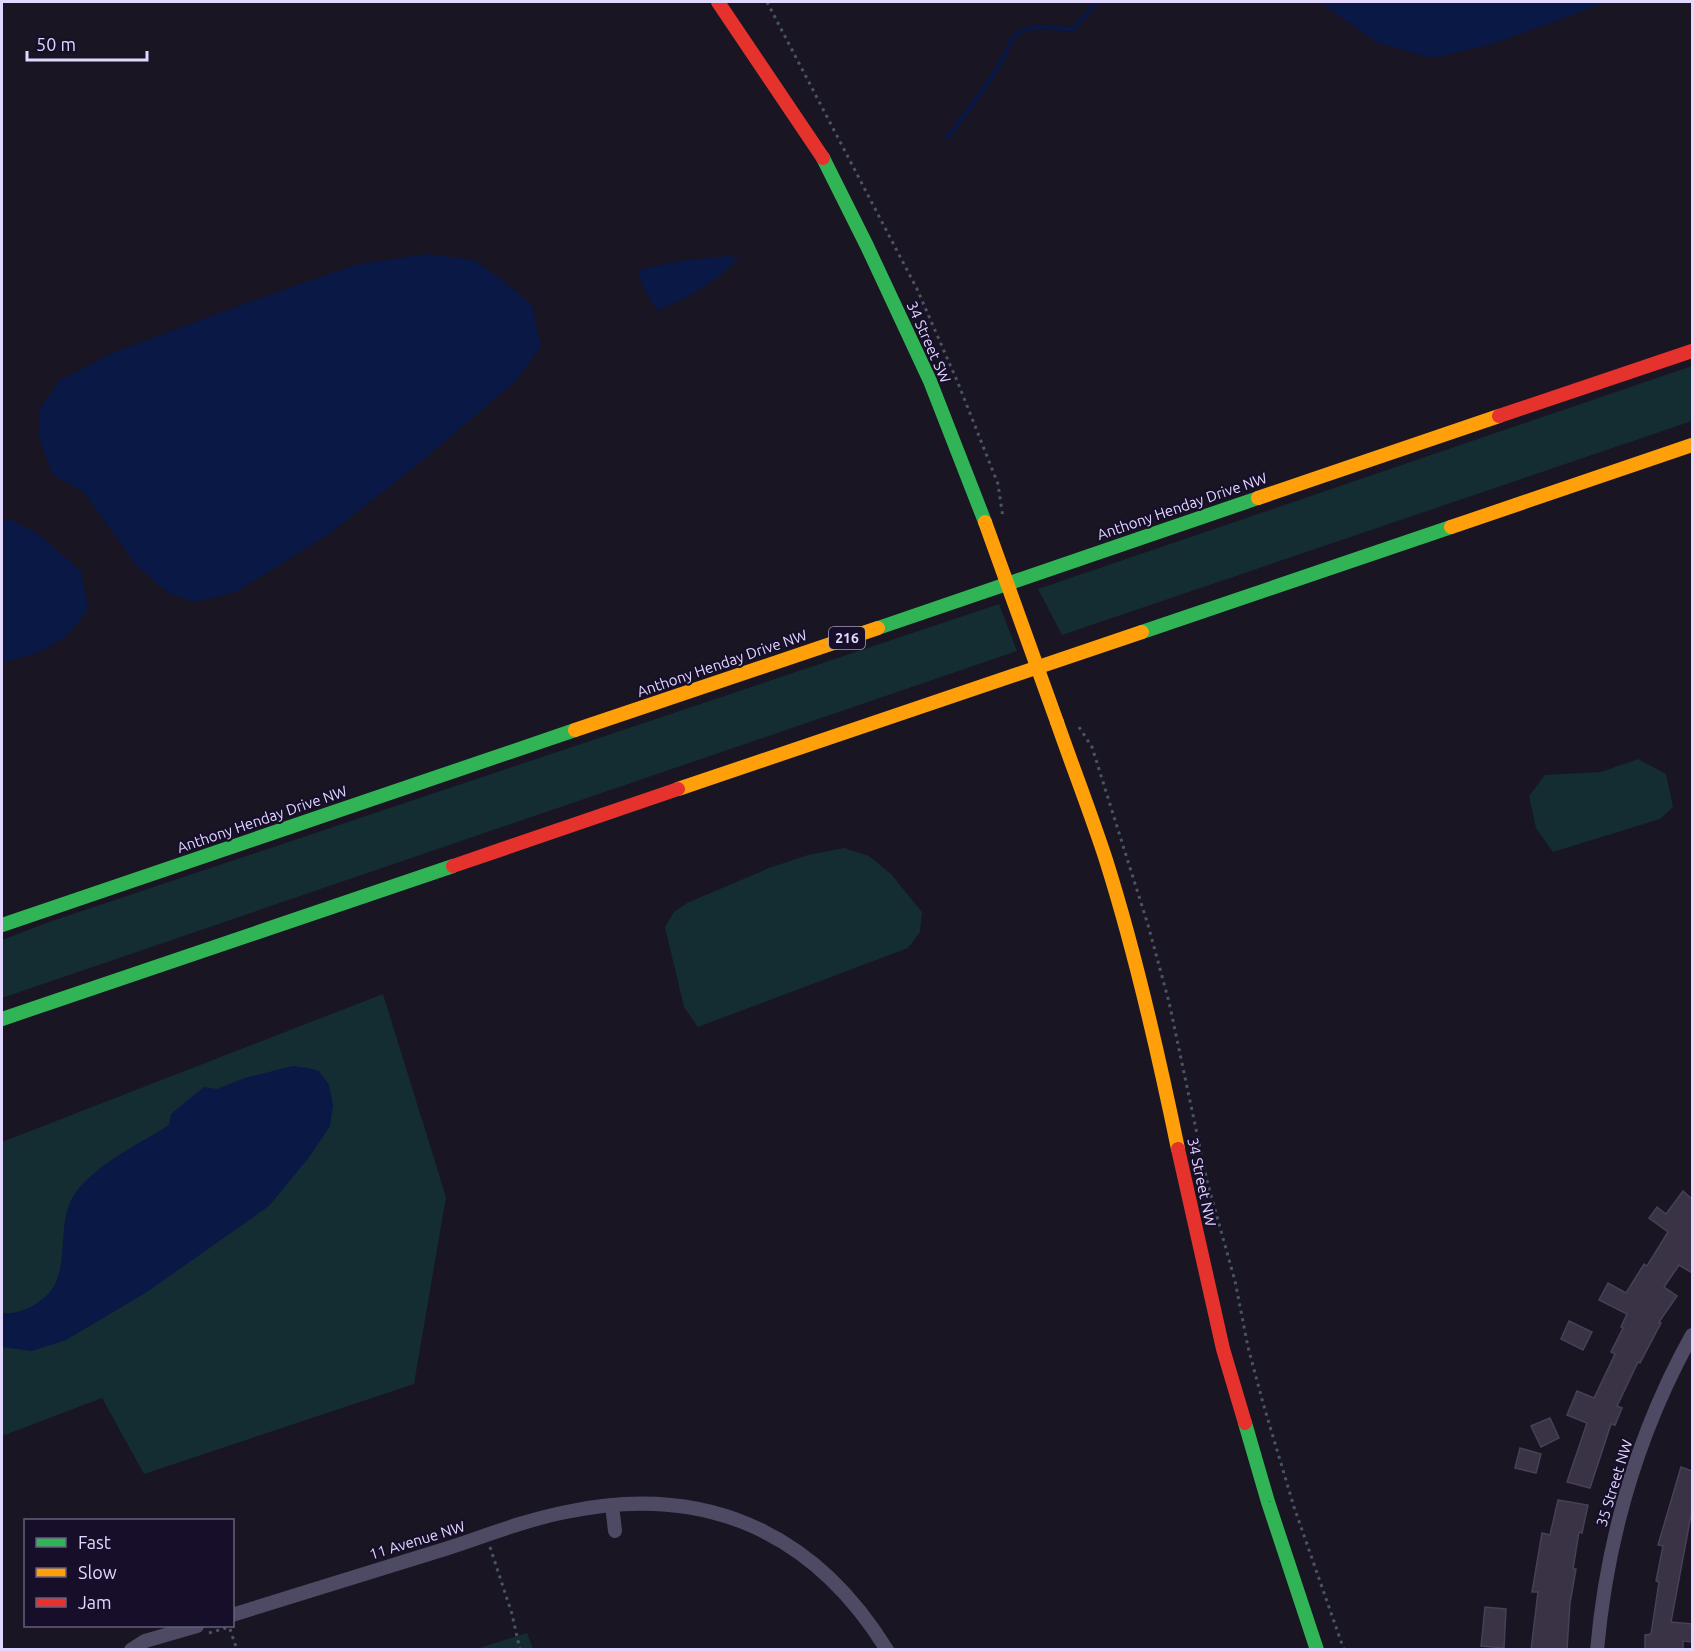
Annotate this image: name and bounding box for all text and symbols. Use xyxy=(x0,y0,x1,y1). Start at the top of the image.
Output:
scale bar xyxy=(27,24,147,62)
text: 50 m xyxy=(36,34,76,54)
street label: 34 Street SW xyxy=(903,299,955,385)
street label: Anthony Henday Drive NW xyxy=(1095,469,1269,543)
street label: Anthony Henday Drive NW xyxy=(635,626,809,700)
road number: 216 xyxy=(829,627,865,649)
street label: Anthony Henday Drive NW xyxy=(175,782,349,856)
street label: 34 Street NW xyxy=(1184,1136,1220,1228)
street label: 35 Street NW xyxy=(1593,1437,1635,1529)
street label: 11 Avenue NW xyxy=(367,1517,467,1563)
legend xyxy=(24,1519,234,1627)
text: Fast xyxy=(78,1532,111,1552)
text: Slow xyxy=(78,1562,117,1582)
text: Jam xyxy=(78,1592,112,1612)

